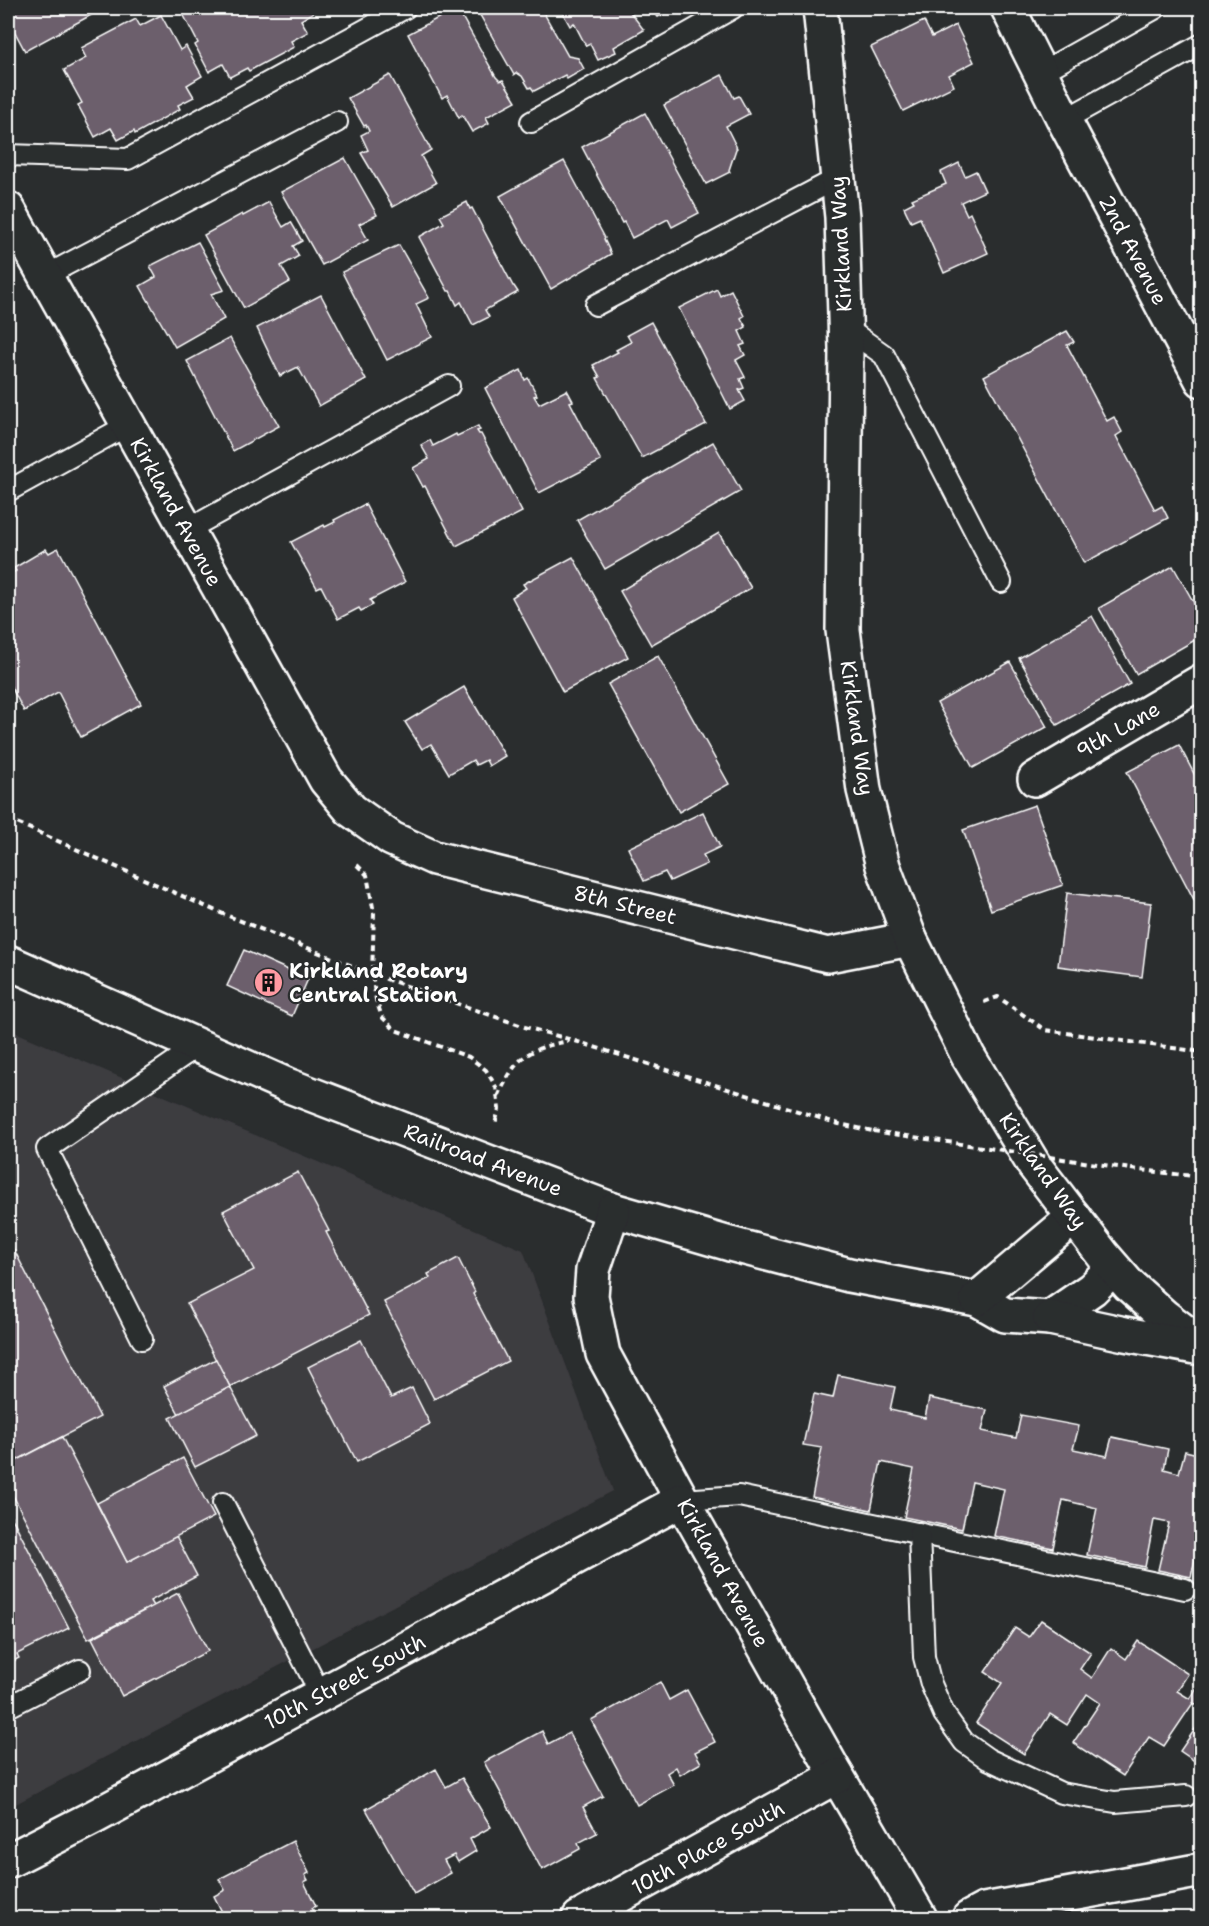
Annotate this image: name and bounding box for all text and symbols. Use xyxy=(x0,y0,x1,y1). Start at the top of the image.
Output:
street label: Kirkland Way xyxy=(823,175,859,313)
street label: 2nd Avenue xyxy=(1092,190,1174,310)
street label: Kirkland Avenue xyxy=(123,432,229,592)
street label: Kirkland Way xyxy=(834,659,880,797)
street label: 9th Lane xyxy=(1071,695,1165,765)
street label: 8th Street xyxy=(571,879,679,931)
place label: Kirkland Rotary Central Station xyxy=(289,957,468,1009)
building icon: Kirkland Rotary Central Station xyxy=(252,967,284,999)
street label: Kirkland Way xyxy=(992,1107,1094,1235)
street label: Railroad Avenue xyxy=(400,1117,566,1203)
street label: Kirkland Avenue xyxy=(670,1493,776,1653)
street label: 10th Street South xyxy=(259,1628,431,1736)
street label: 10th Place South xyxy=(627,1794,789,1902)

